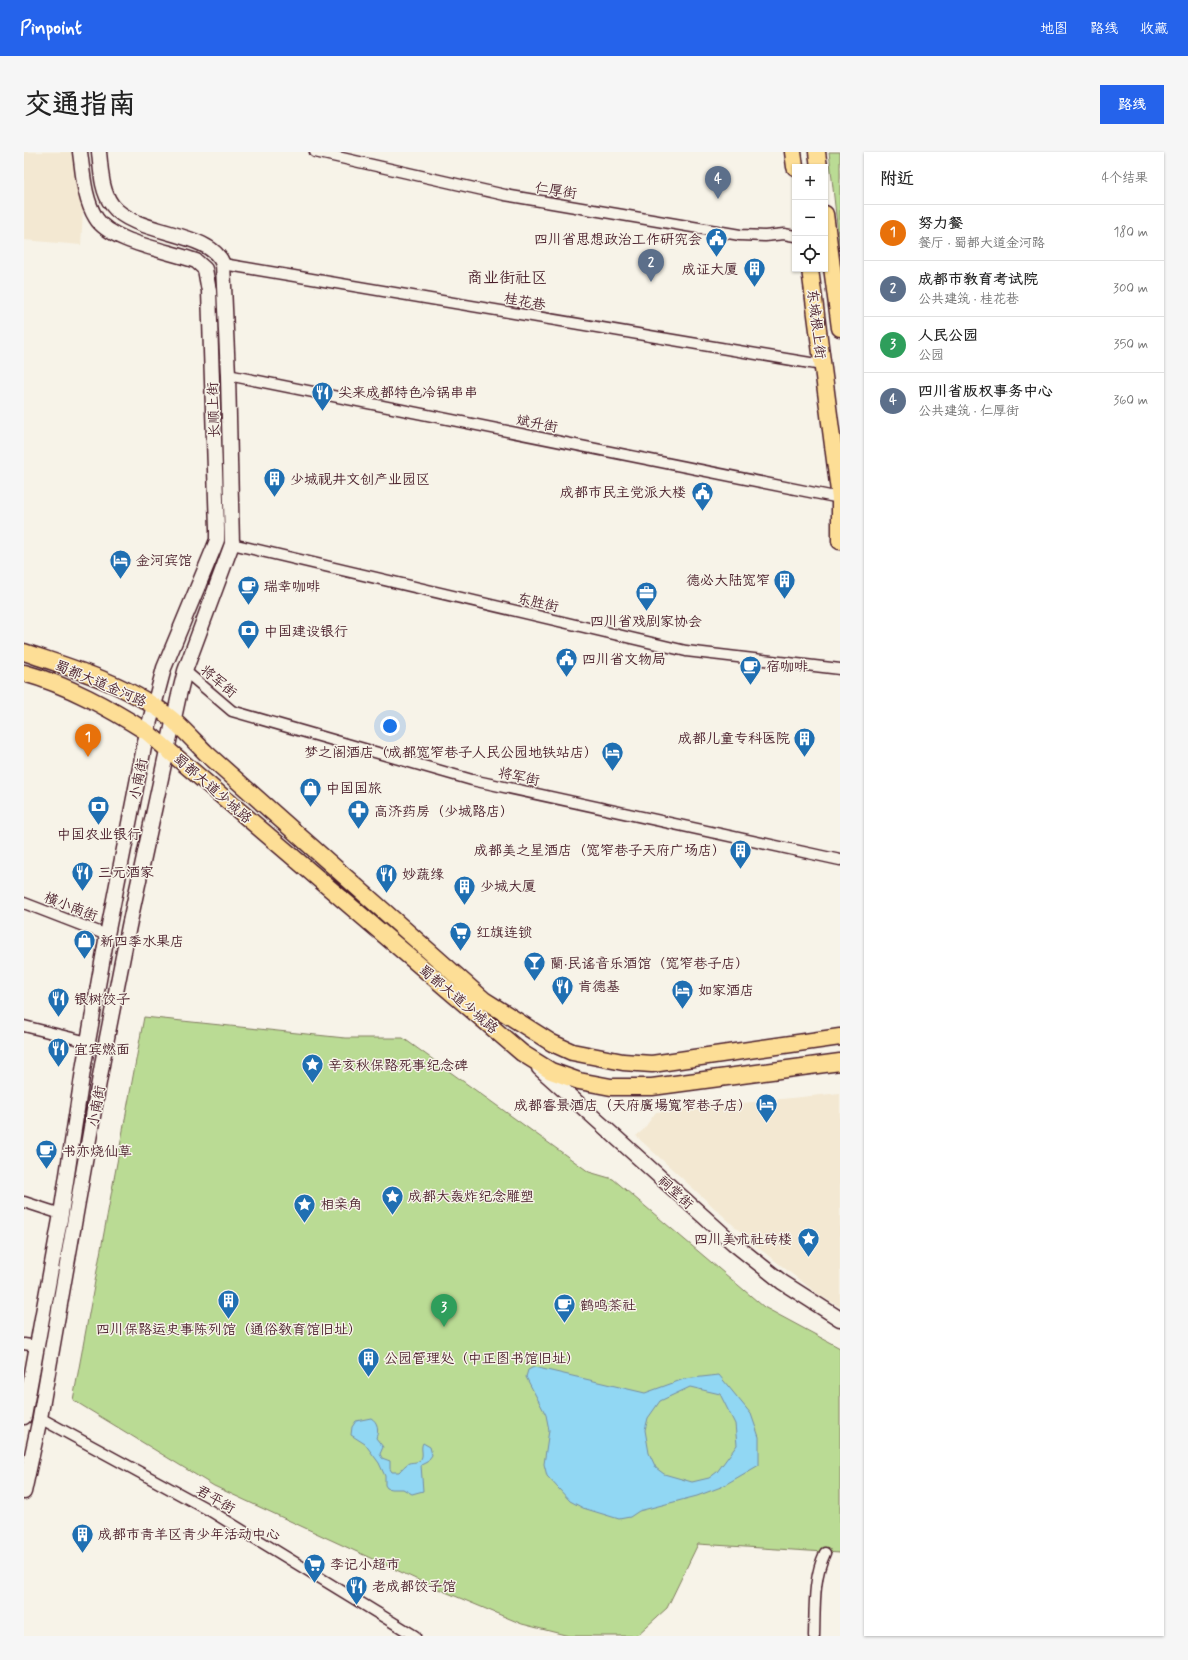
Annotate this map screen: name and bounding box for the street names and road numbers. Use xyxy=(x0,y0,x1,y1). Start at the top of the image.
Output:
street label: 仁厚街 xyxy=(534,179,578,203)
street label: 东城根上街 xyxy=(803,288,829,360)
street label: 桂花巷 xyxy=(503,289,548,315)
street label: 长顺上街 xyxy=(204,382,224,438)
street label: 斌升街 xyxy=(514,411,559,437)
street label: 东胜街 xyxy=(515,589,560,616)
street label: 蜀都大道金河路 xyxy=(52,656,149,711)
street label: 将军街 xyxy=(196,661,240,702)
street label: 蜀都大道少城路 xyxy=(169,750,255,828)
street label: 小南街 xyxy=(126,757,152,802)
street label: 将军街 xyxy=(496,764,541,790)
street label: 横小南街 xyxy=(41,888,100,925)
street label: 蜀都大道少城路 xyxy=(415,961,502,1038)
street label: 小南街 xyxy=(84,1084,109,1128)
street label: 祠堂街 xyxy=(654,1172,697,1213)
street label: 君平街 xyxy=(193,1482,238,1518)

